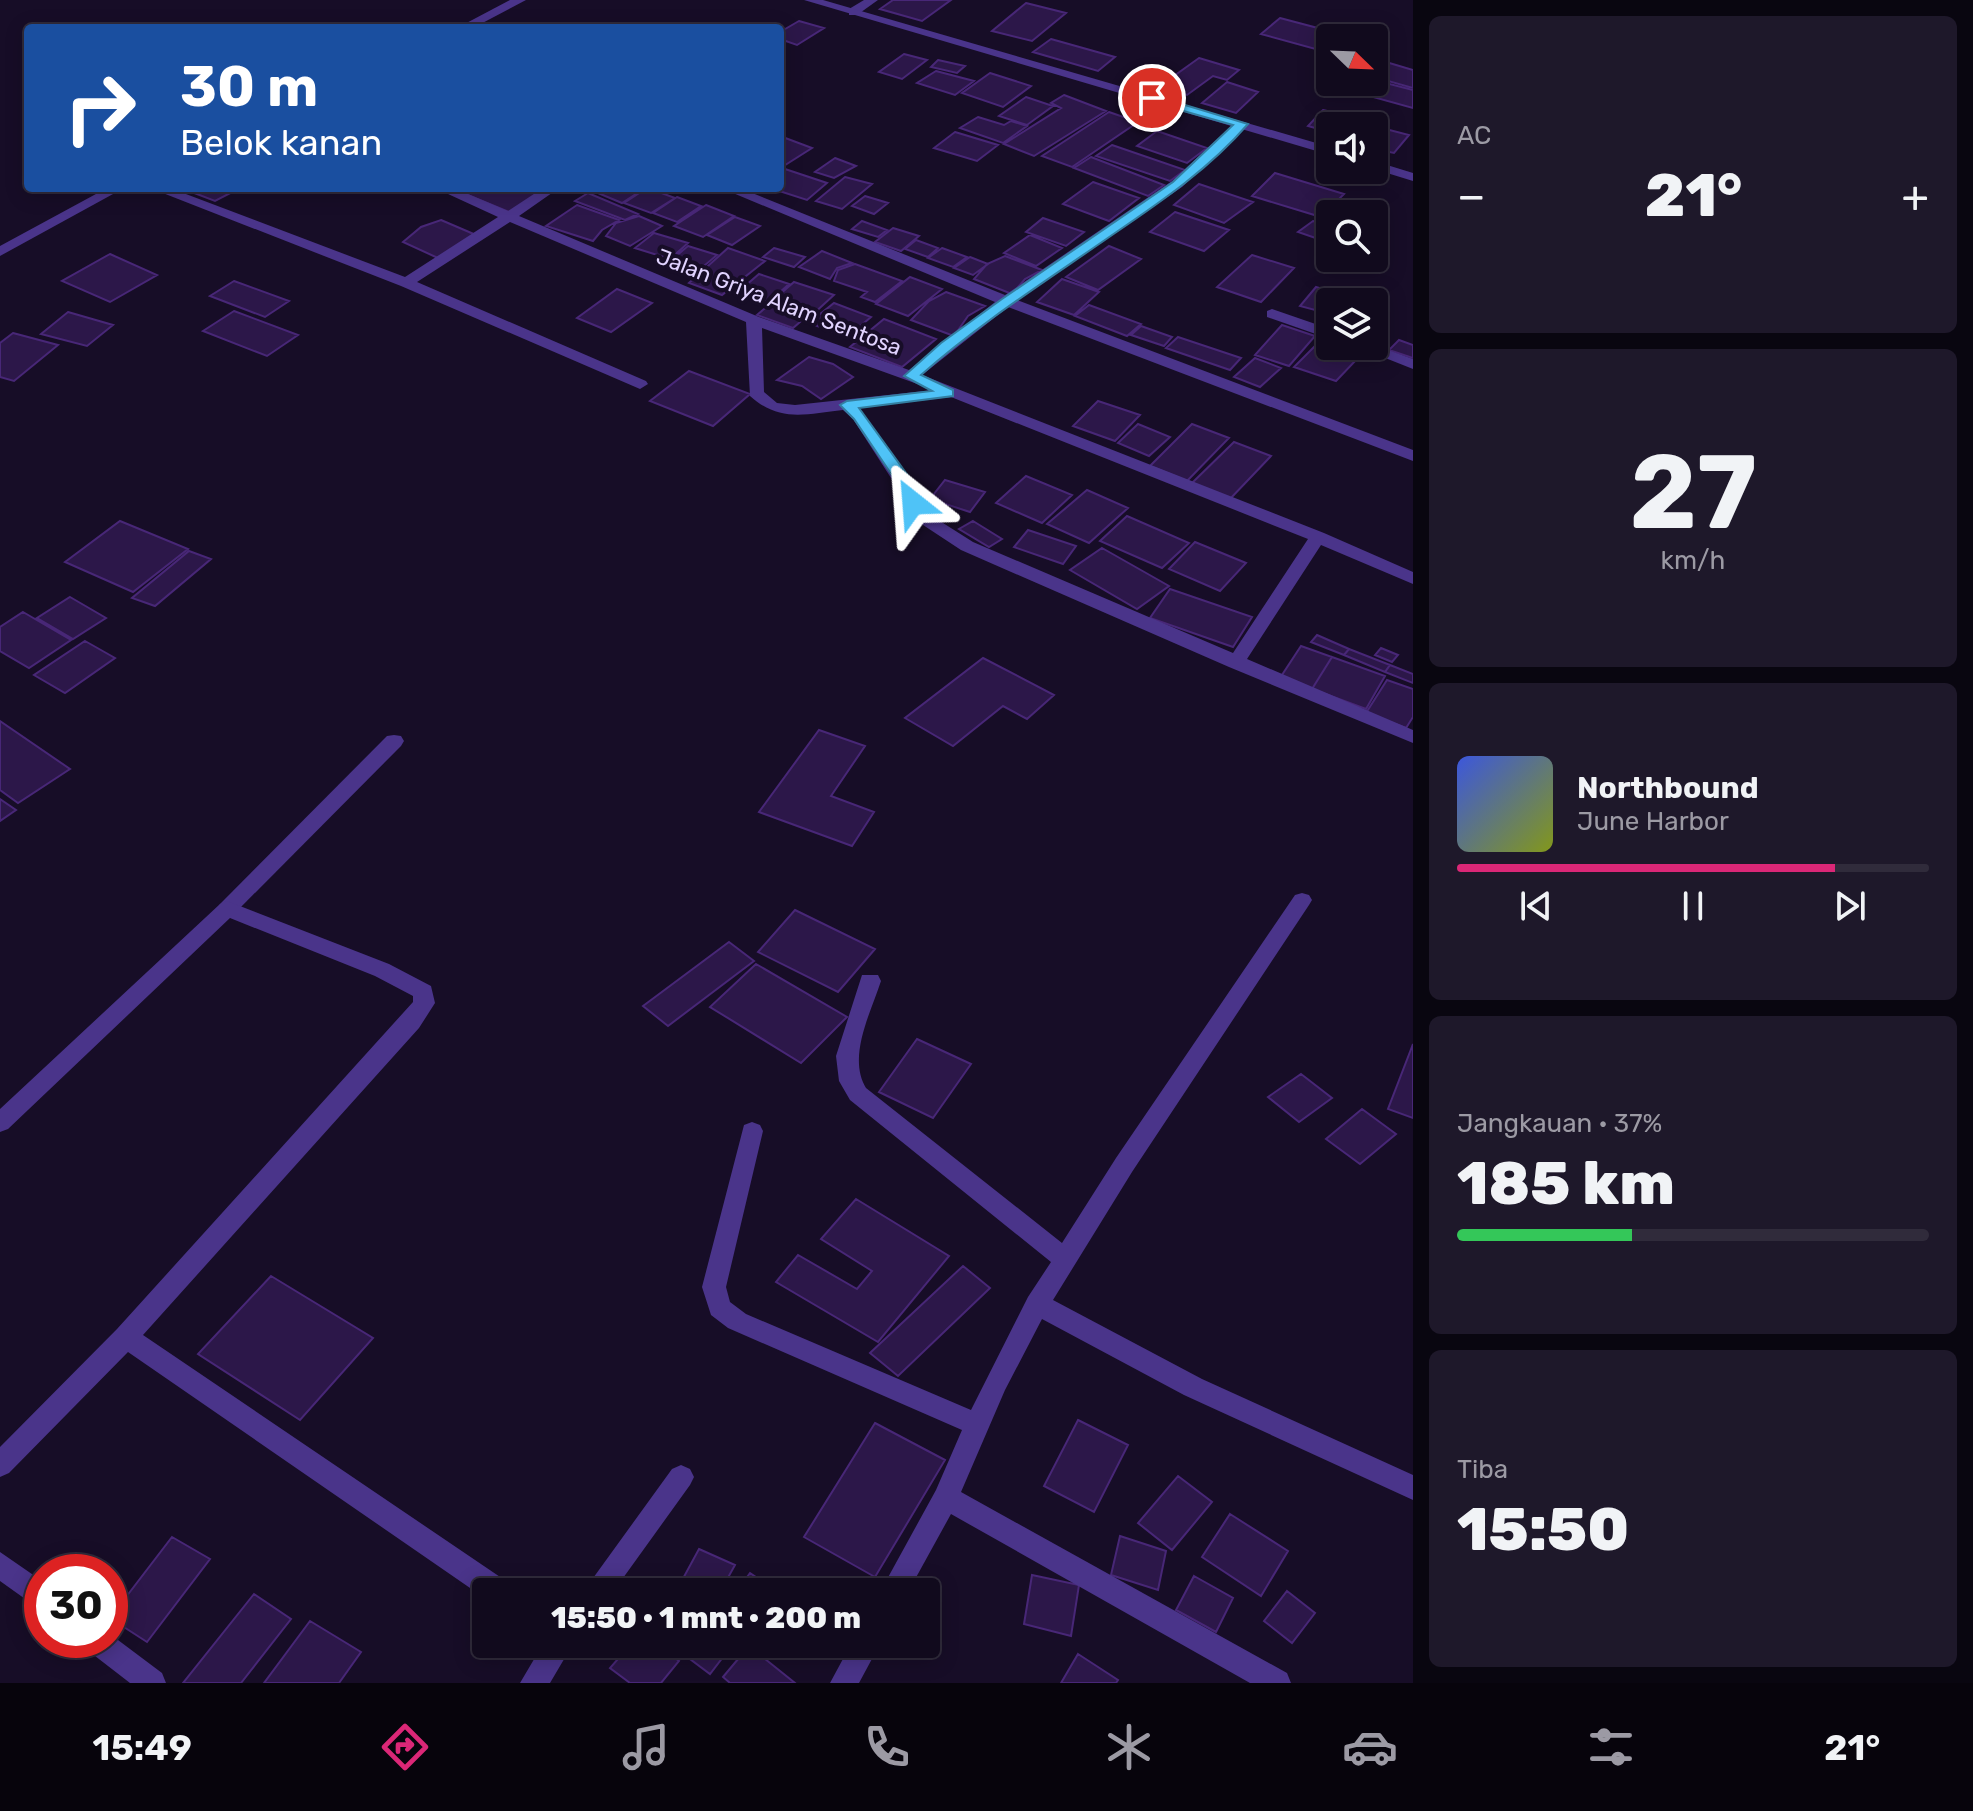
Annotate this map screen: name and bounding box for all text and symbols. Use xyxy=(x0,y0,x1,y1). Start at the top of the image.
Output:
north arrow xyxy=(1316,24,1388,96)
map controls xyxy=(1316,24,1388,360)
text: 30 m xyxy=(180,54,318,120)
icon: right xyxy=(48,56,152,160)
pin xyxy=(1118,64,1186,132)
icon: arrive xyxy=(1130,76,1174,120)
button: sound xyxy=(1316,112,1388,184)
text: AC xyxy=(1457,120,1491,151)
text: Belok kanan xyxy=(180,121,382,164)
text: 21° xyxy=(1645,160,1742,231)
text: − xyxy=(1457,170,1486,222)
text: + xyxy=(1902,170,1929,222)
button: search xyxy=(1316,200,1388,272)
street label: Jalan Griya Alam Sentosa xyxy=(653,243,905,361)
button: layers xyxy=(1316,288,1388,360)
text: 27 xyxy=(1629,431,1757,554)
position arrow xyxy=(871,461,955,545)
text: km/h xyxy=(1661,545,1725,576)
text: Northbound xyxy=(1577,770,1759,806)
text: June Harbor xyxy=(1577,806,1729,837)
icon: previous xyxy=(1514,884,1558,928)
icon: pause xyxy=(1671,884,1715,928)
icon: next xyxy=(1828,884,1872,928)
text: Jangkauan · 37% xyxy=(1457,1108,1662,1139)
text: 185 km xyxy=(1457,1148,1675,1219)
text: Tiba xyxy=(1457,1454,1508,1485)
text: 15:50 xyxy=(1457,1494,1629,1565)
speed limit sign: 30 xyxy=(24,1554,128,1658)
text: 15:50 · 1 mnt · 200 m xyxy=(551,1600,861,1636)
icon: directions xyxy=(377,1719,433,1775)
icon: music xyxy=(618,1719,674,1775)
icon: phone xyxy=(859,1719,915,1775)
icon: climate xyxy=(1101,1719,1157,1775)
icon: car xyxy=(1342,1719,1398,1775)
icon: filters xyxy=(1583,1719,1639,1775)
text: 15:49 xyxy=(93,1726,192,1769)
text: 21° xyxy=(1824,1726,1880,1769)

